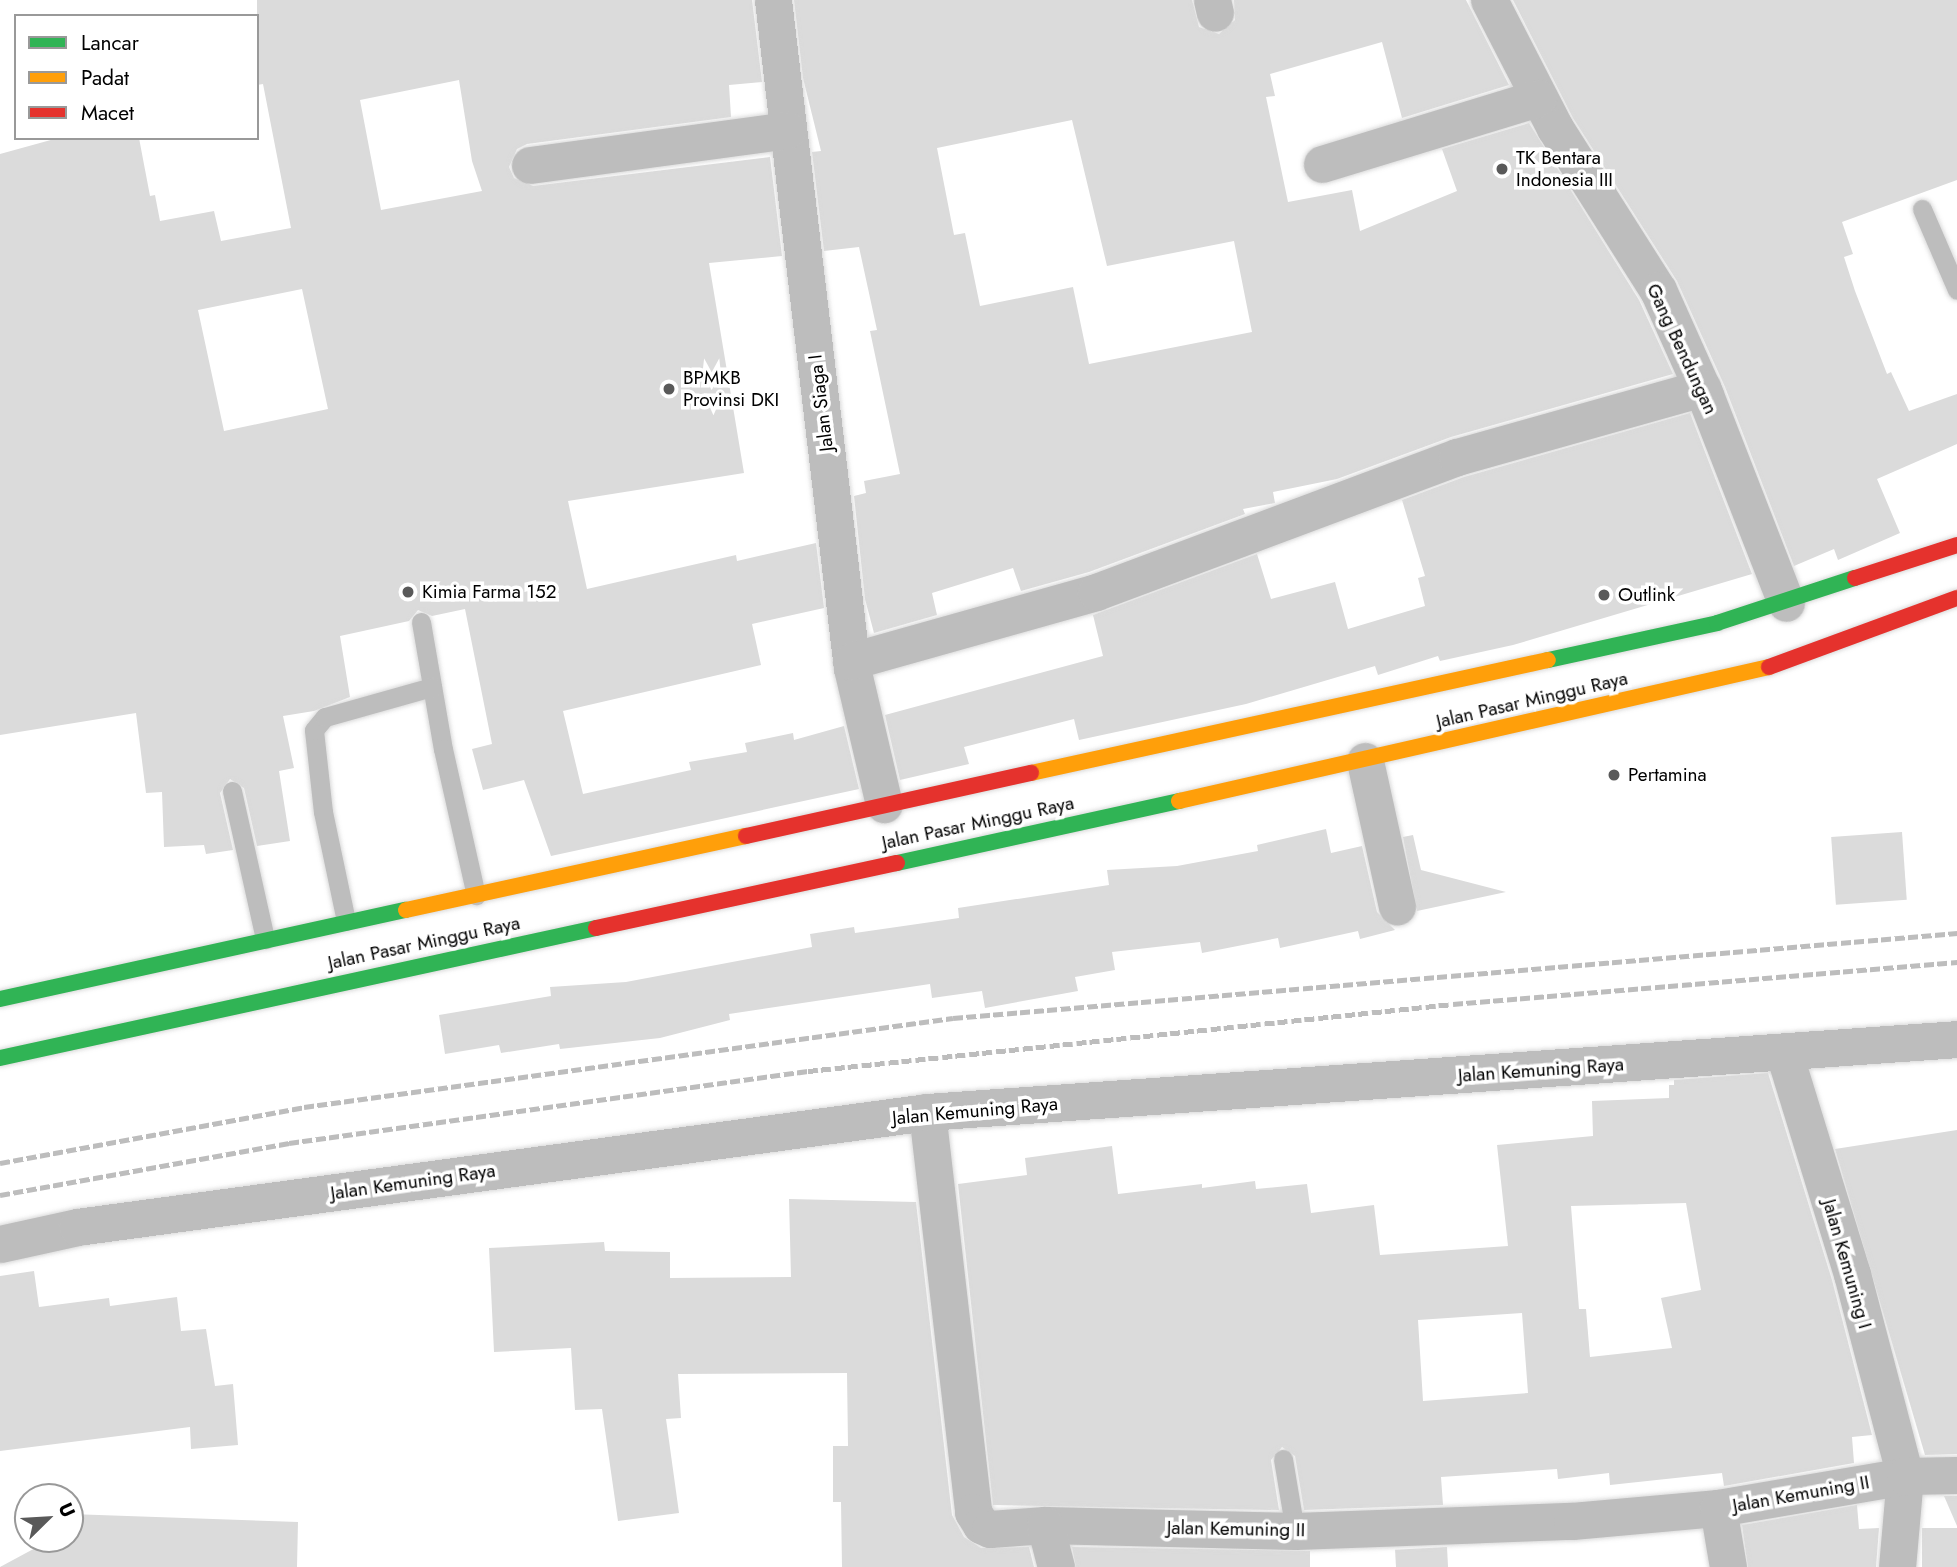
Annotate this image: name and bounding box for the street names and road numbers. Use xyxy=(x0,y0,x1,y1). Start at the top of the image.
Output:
street label: Gang Bendungan xyxy=(1642,280,1722,418)
street label: Jalan Siaga I xyxy=(804,353,838,453)
street label: Jalan Pasar Minggu Raya xyxy=(1434,667,1630,733)
street label: Jalan Pasar Minggu Raya xyxy=(880,792,1076,854)
street label: Jalan Pasar Minggu Raya xyxy=(326,912,522,974)
street label: Jalan Kemuning Raya xyxy=(1457,1053,1625,1087)
street label: Jalan Kemuning Raya xyxy=(891,1092,1059,1130)
street label: Jalan Kemuning Raya xyxy=(329,1159,497,1205)
street label: Jalan Kemuning I xyxy=(1818,1197,1876,1331)
street label: Jalan Kemuning II xyxy=(1731,1471,1871,1517)
street label: Jalan Kemuning II xyxy=(1167,1516,1305,1542)

